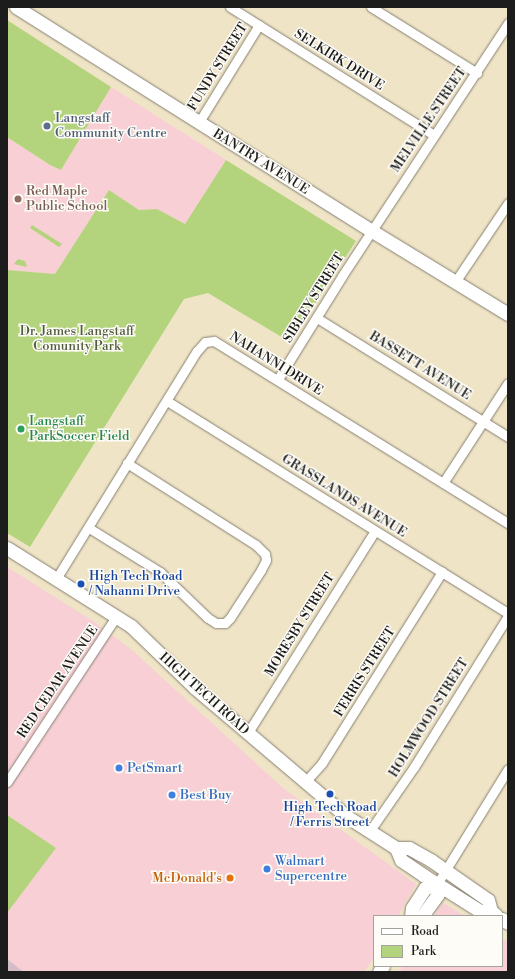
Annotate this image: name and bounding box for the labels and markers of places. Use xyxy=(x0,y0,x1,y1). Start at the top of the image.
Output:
place label: Langstaff Community Centre xyxy=(55,111,167,142)
marker: Langstaff Community Centre xyxy=(42,121,52,131)
place label: Red Maple Public School xyxy=(26,184,107,215)
marker: Red Maple Public School xyxy=(13,194,23,204)
place label: Langstaff ParkSoccer Field xyxy=(29,414,129,445)
marker: Langstaff ParkSoccer Field xyxy=(16,424,26,434)
place label: High Tech Road / Nahanni Drive xyxy=(89,569,182,600)
marker: High Tech Road / Nahanni Drive xyxy=(76,579,86,589)
place label: PetSmart xyxy=(127,760,182,776)
marker: PetSmart xyxy=(114,763,124,773)
place label: Best Buy xyxy=(180,787,232,803)
marker: High Tech Road / Ferris Street xyxy=(325,789,335,799)
marker: Best Buy xyxy=(167,790,177,800)
place label: High Tech Road / Ferris Street xyxy=(283,800,377,831)
place label: Walmart Supercentre xyxy=(275,854,347,885)
marker: Walmart Supercentre xyxy=(262,864,272,874)
place label: McDonald's xyxy=(152,870,222,886)
marker: McDonald's xyxy=(225,873,235,883)

